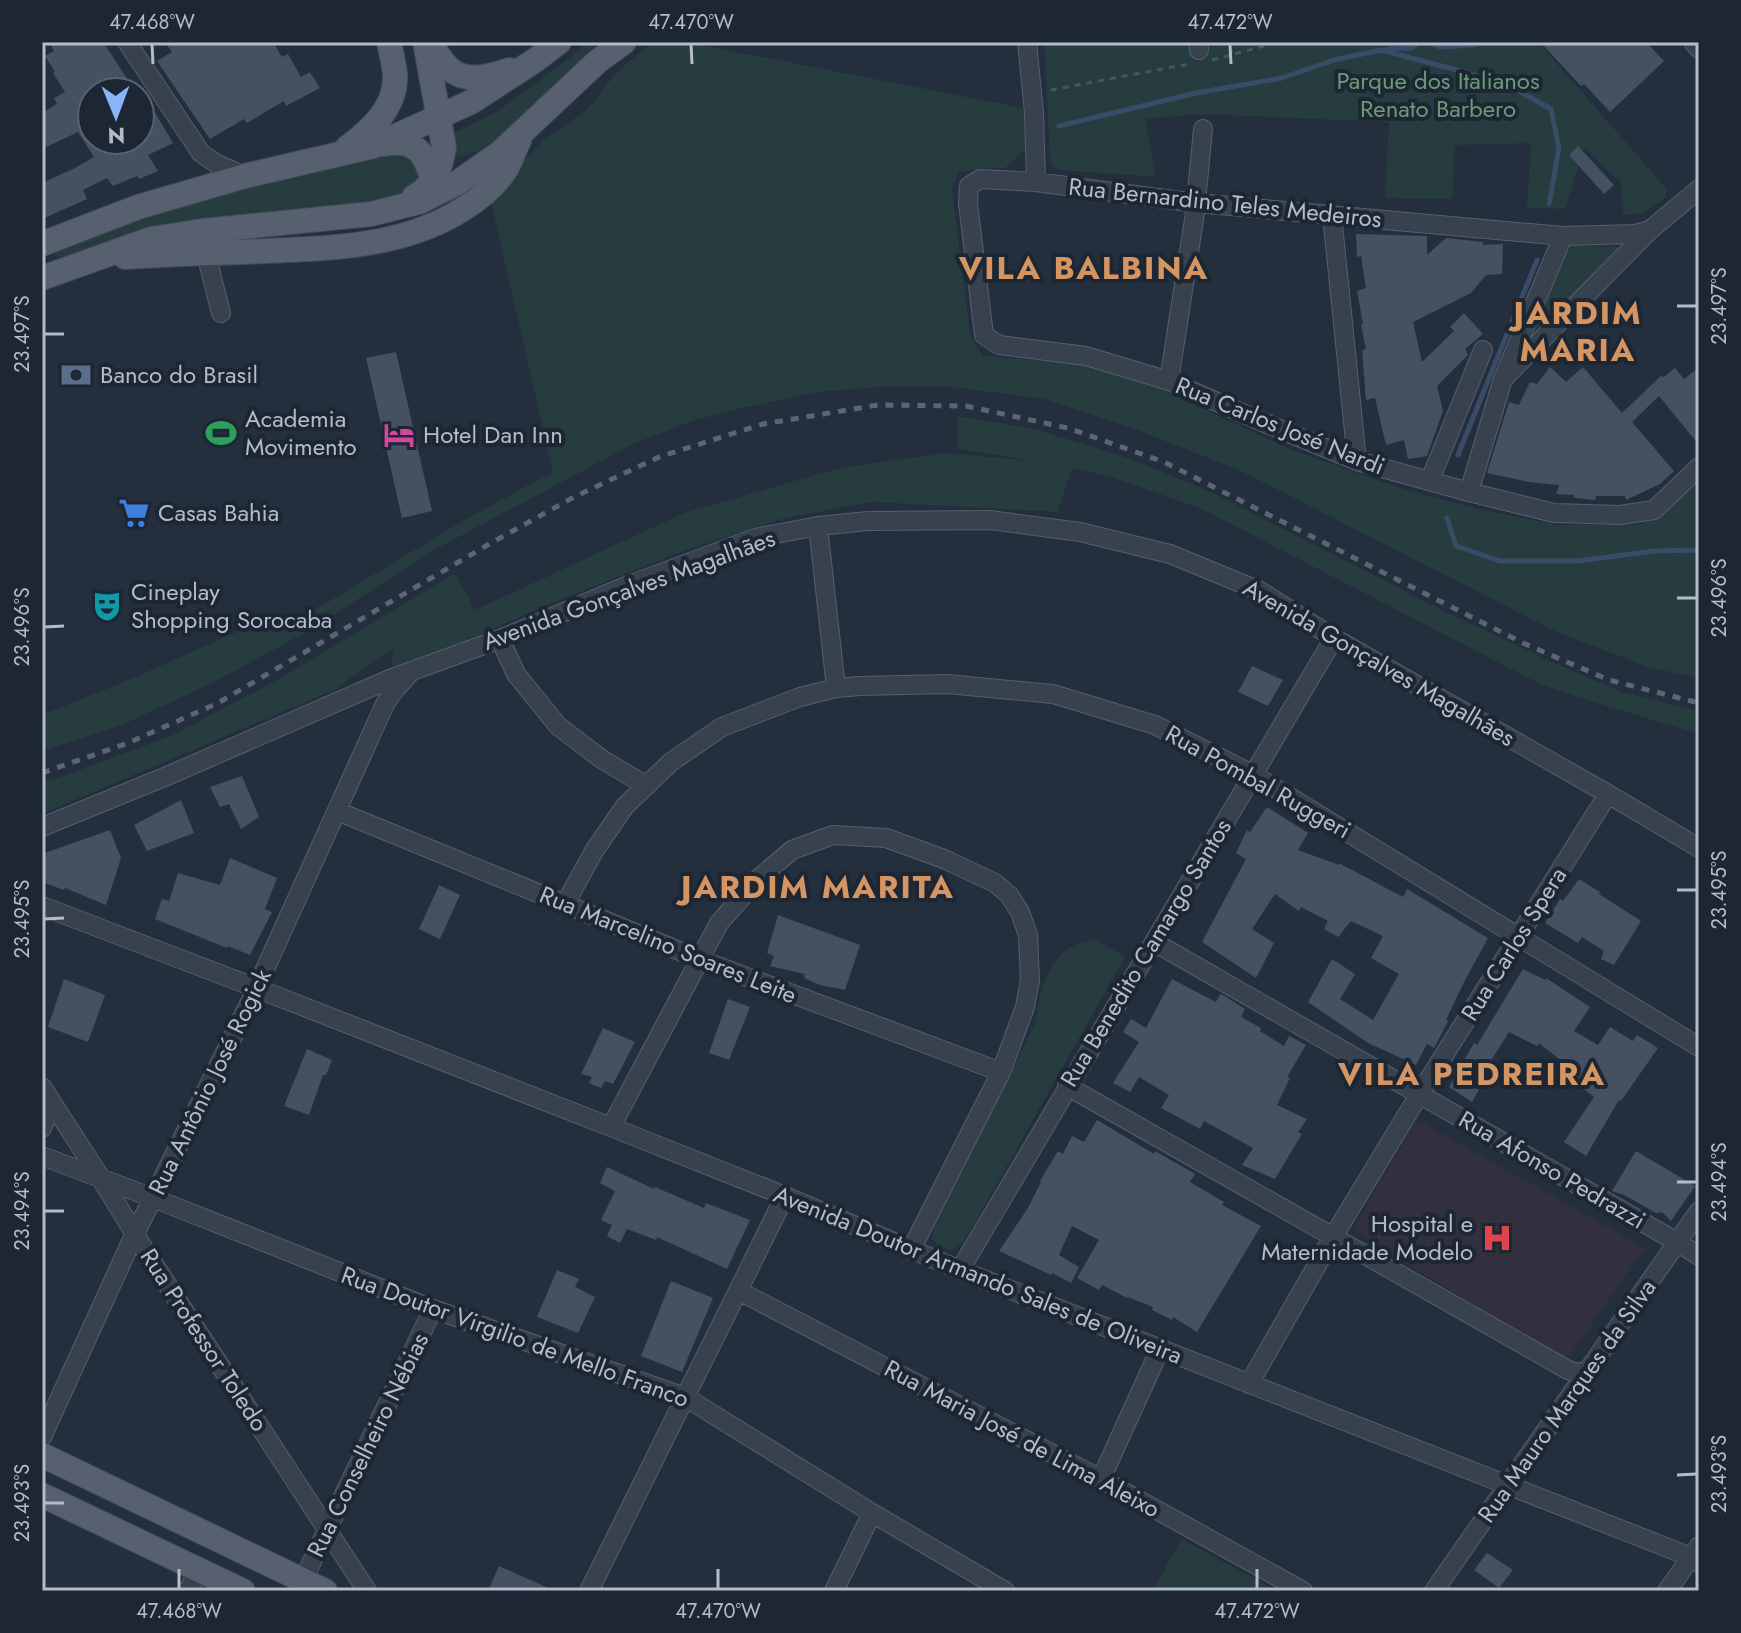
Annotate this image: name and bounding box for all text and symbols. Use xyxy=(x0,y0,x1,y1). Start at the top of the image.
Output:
text: 47.468°W xyxy=(109,8,195,37)
text: 47.470°W xyxy=(648,8,734,37)
text: 47.472°W xyxy=(1187,8,1273,37)
park label: Parque dos Italianos Renato Barbero xyxy=(1336,63,1540,126)
north arrow xyxy=(76,76,156,156)
text: N xyxy=(107,120,125,152)
street label: Rua Bernardino Teles Medeiros xyxy=(1067,169,1383,236)
district label: VILA BALBINA xyxy=(958,245,1209,291)
text: 23.497°S xyxy=(1705,267,1734,345)
district label: JARDIM MARIA xyxy=(1508,290,1643,373)
text: 23.497°S xyxy=(8,295,37,373)
place label: Banco do Brasil xyxy=(100,357,258,392)
bank icon: Banco do Brasil xyxy=(59,358,93,392)
street label: Rua Carlos José Nardi xyxy=(1170,368,1390,484)
place label: Academia Movimento xyxy=(245,401,357,464)
sports icon: Academia Movimento xyxy=(204,416,238,450)
place label: Hotel Dan Inn xyxy=(423,417,563,452)
hotel icon: Hotel Dan Inn xyxy=(382,418,416,452)
place label: Casas Bahia xyxy=(158,495,279,530)
supermarket icon: Casas Bahia xyxy=(117,496,151,530)
street label: Avenida Gonçalves Magalhães xyxy=(478,520,780,659)
text: 23.496°S xyxy=(1705,558,1734,638)
street label: Avenida Gonçalves Magalhães xyxy=(1237,570,1522,755)
place label: Cineplay Shopping Sorocaba xyxy=(131,574,332,637)
text: 23.496°S xyxy=(8,587,37,667)
theatre icon: Cineplay Shopping Sorocaba xyxy=(90,589,124,623)
street label: Rua Pombal Ruggeri xyxy=(1159,716,1357,847)
street label: Rua Benedito Camargo Santos xyxy=(1051,812,1240,1094)
text: 23.495°S xyxy=(1705,850,1734,929)
street label: Rua Carlos Spera xyxy=(1452,860,1575,1027)
district label: JARDIM MARITA xyxy=(675,864,955,910)
street label: Rua Marcelino Soares Leite xyxy=(534,877,802,1012)
text: 23.495°S xyxy=(8,879,37,958)
street label: Rua Antônio José Rogick xyxy=(140,962,280,1201)
district label: VILA PEDREIRA xyxy=(1337,1051,1606,1097)
street label: Rua Afonso Pedrazzi xyxy=(1452,1102,1652,1237)
text: 23.494°S xyxy=(1705,1142,1734,1222)
text: 23.494°S xyxy=(8,1171,37,1251)
street label: Avenida Doutor Armando Sales de Oliveira xyxy=(769,1176,1188,1373)
place label: Hospital e Maternidade Modelo xyxy=(1261,1206,1473,1269)
hospital icon: Hospital e Maternidade Modelo xyxy=(1480,1221,1514,1255)
street label: Rua Professor Toledo xyxy=(132,1241,277,1438)
street label: Rua Doutor Virgilio de Mello Franco xyxy=(336,1257,694,1416)
street label: Rua Mauro Marques da Silva xyxy=(1469,1272,1664,1530)
street label: Rua Conselheiro Nébias xyxy=(298,1327,437,1563)
street label: Rua Maria José de Lima Aleixo xyxy=(878,1351,1166,1526)
text: 23.493°S xyxy=(1705,1435,1734,1513)
text: 23.493°S xyxy=(8,1464,37,1542)
text: 47.468°W xyxy=(136,1597,222,1626)
text: 47.470°W xyxy=(675,1597,761,1626)
text: 47.472°W xyxy=(1214,1597,1300,1626)

